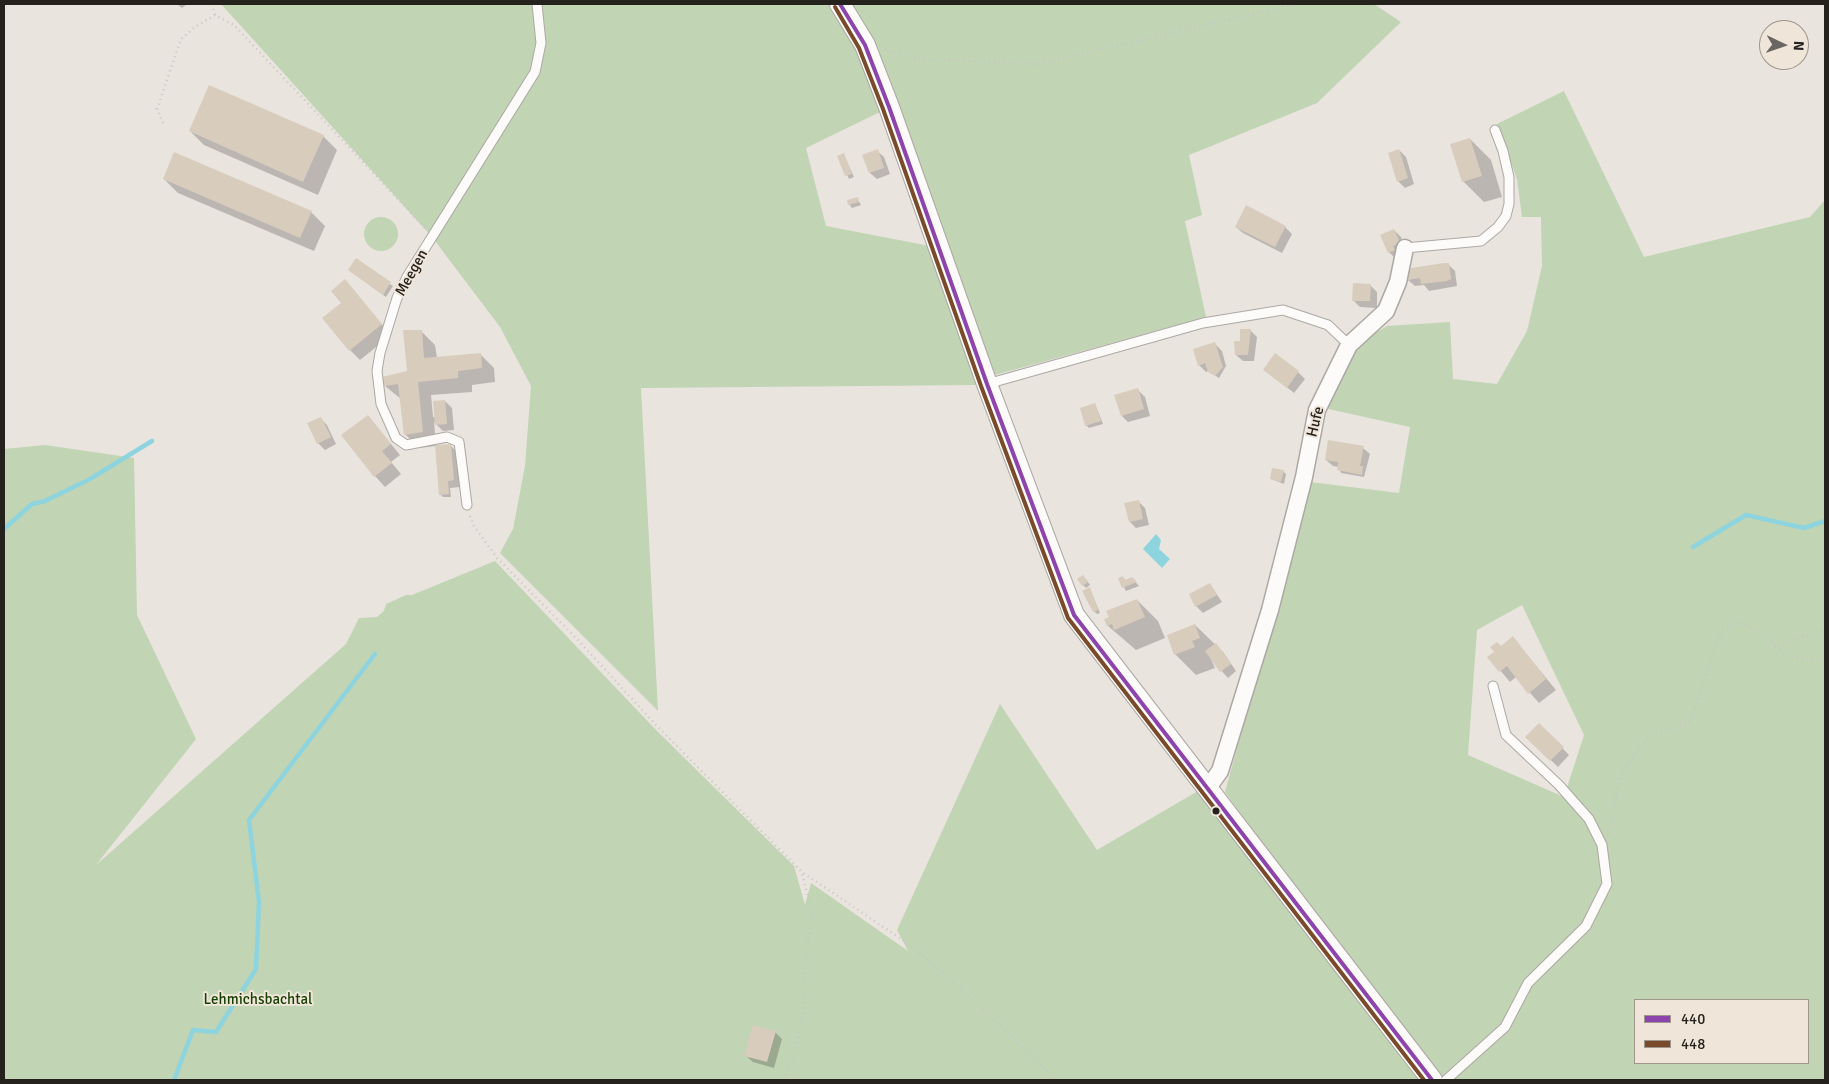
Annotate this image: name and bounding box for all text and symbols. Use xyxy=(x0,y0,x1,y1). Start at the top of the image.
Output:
north arrow xyxy=(1759,20,1809,70)
text: N xyxy=(1790,40,1807,51)
street label: Meegen xyxy=(392,246,432,300)
street label: Hufe xyxy=(1304,405,1328,439)
unlabelled marker xyxy=(1211,806,1221,816)
park label: Lehmichsbachtal xyxy=(204,991,312,1009)
legend xyxy=(1634,999,1809,1064)
text: 440 xyxy=(1681,1010,1705,1028)
text: 448 xyxy=(1681,1035,1705,1053)

